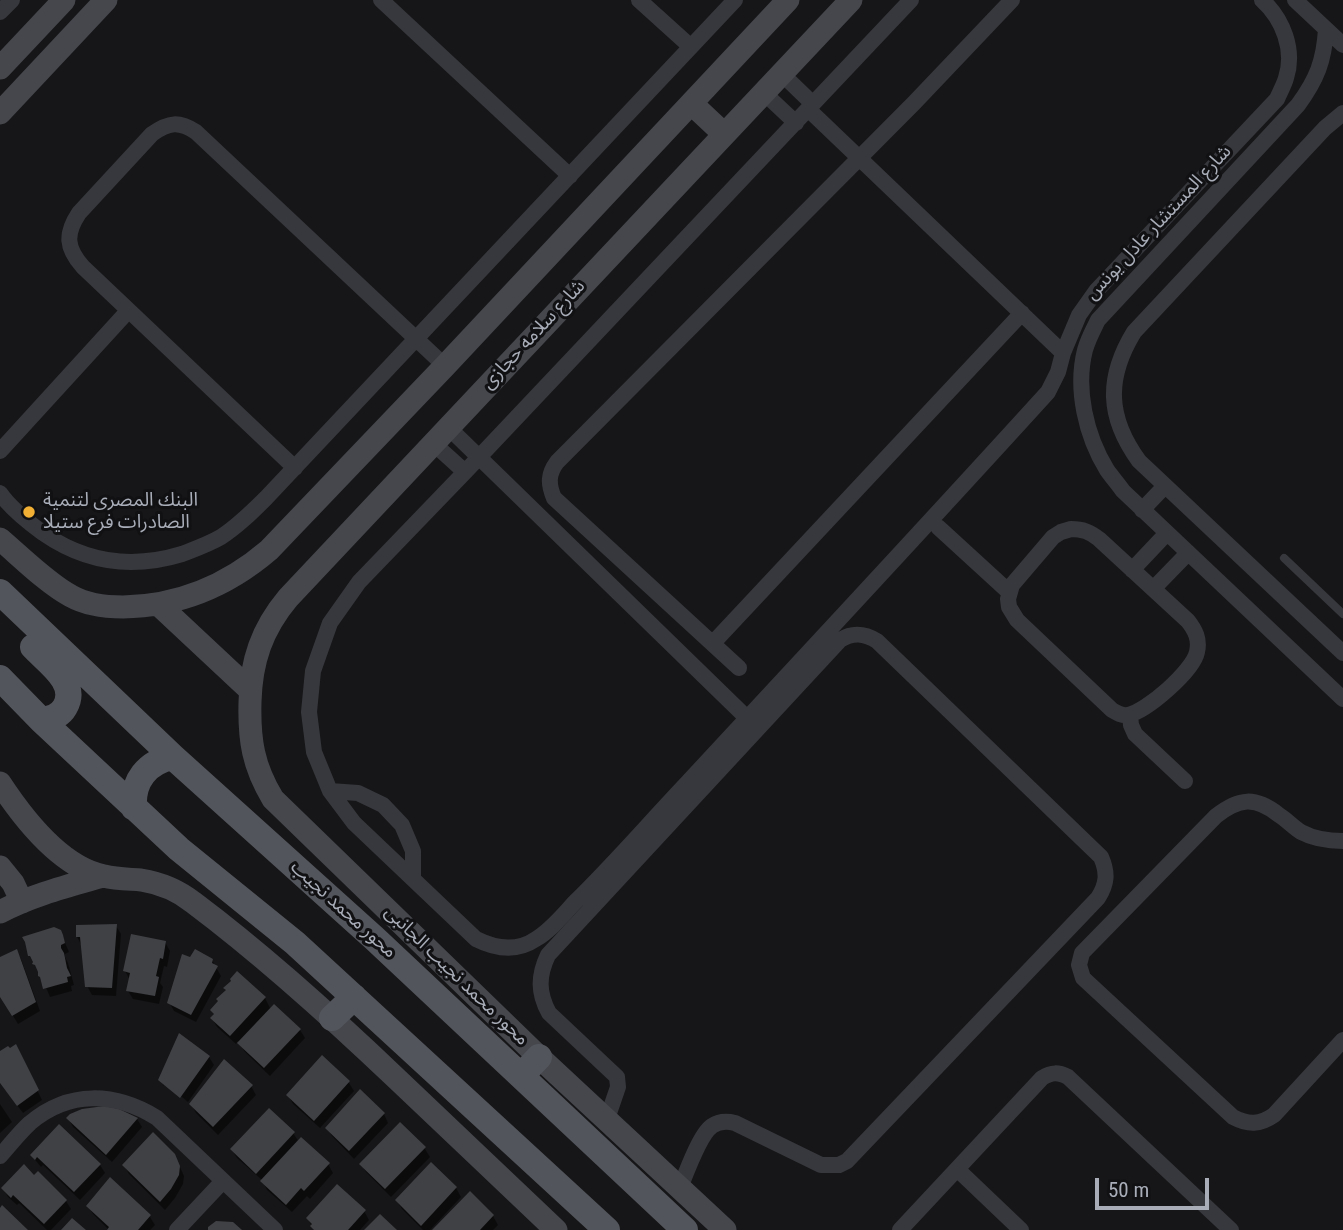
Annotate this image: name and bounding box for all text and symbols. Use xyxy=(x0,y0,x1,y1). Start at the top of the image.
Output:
street label: شارع المستشار عادل يونس xyxy=(1081,141,1237,305)
street label: شارع سلامه حجازى xyxy=(477,275,591,395)
place label: البنك المصرى لتنمية الصادرات فرع ستيلا xyxy=(43,490,198,534)
marker: البنك المصرى لتنمية الصادرات فرع ستيلا xyxy=(21,504,37,520)
street label: محور محمد نجيب xyxy=(285,856,401,964)
street label: محور محمد نجيب الجانبى xyxy=(379,901,533,1051)
scale bar xyxy=(1098,1164,1212,1208)
text: 50 m xyxy=(1108,1178,1149,1202)

